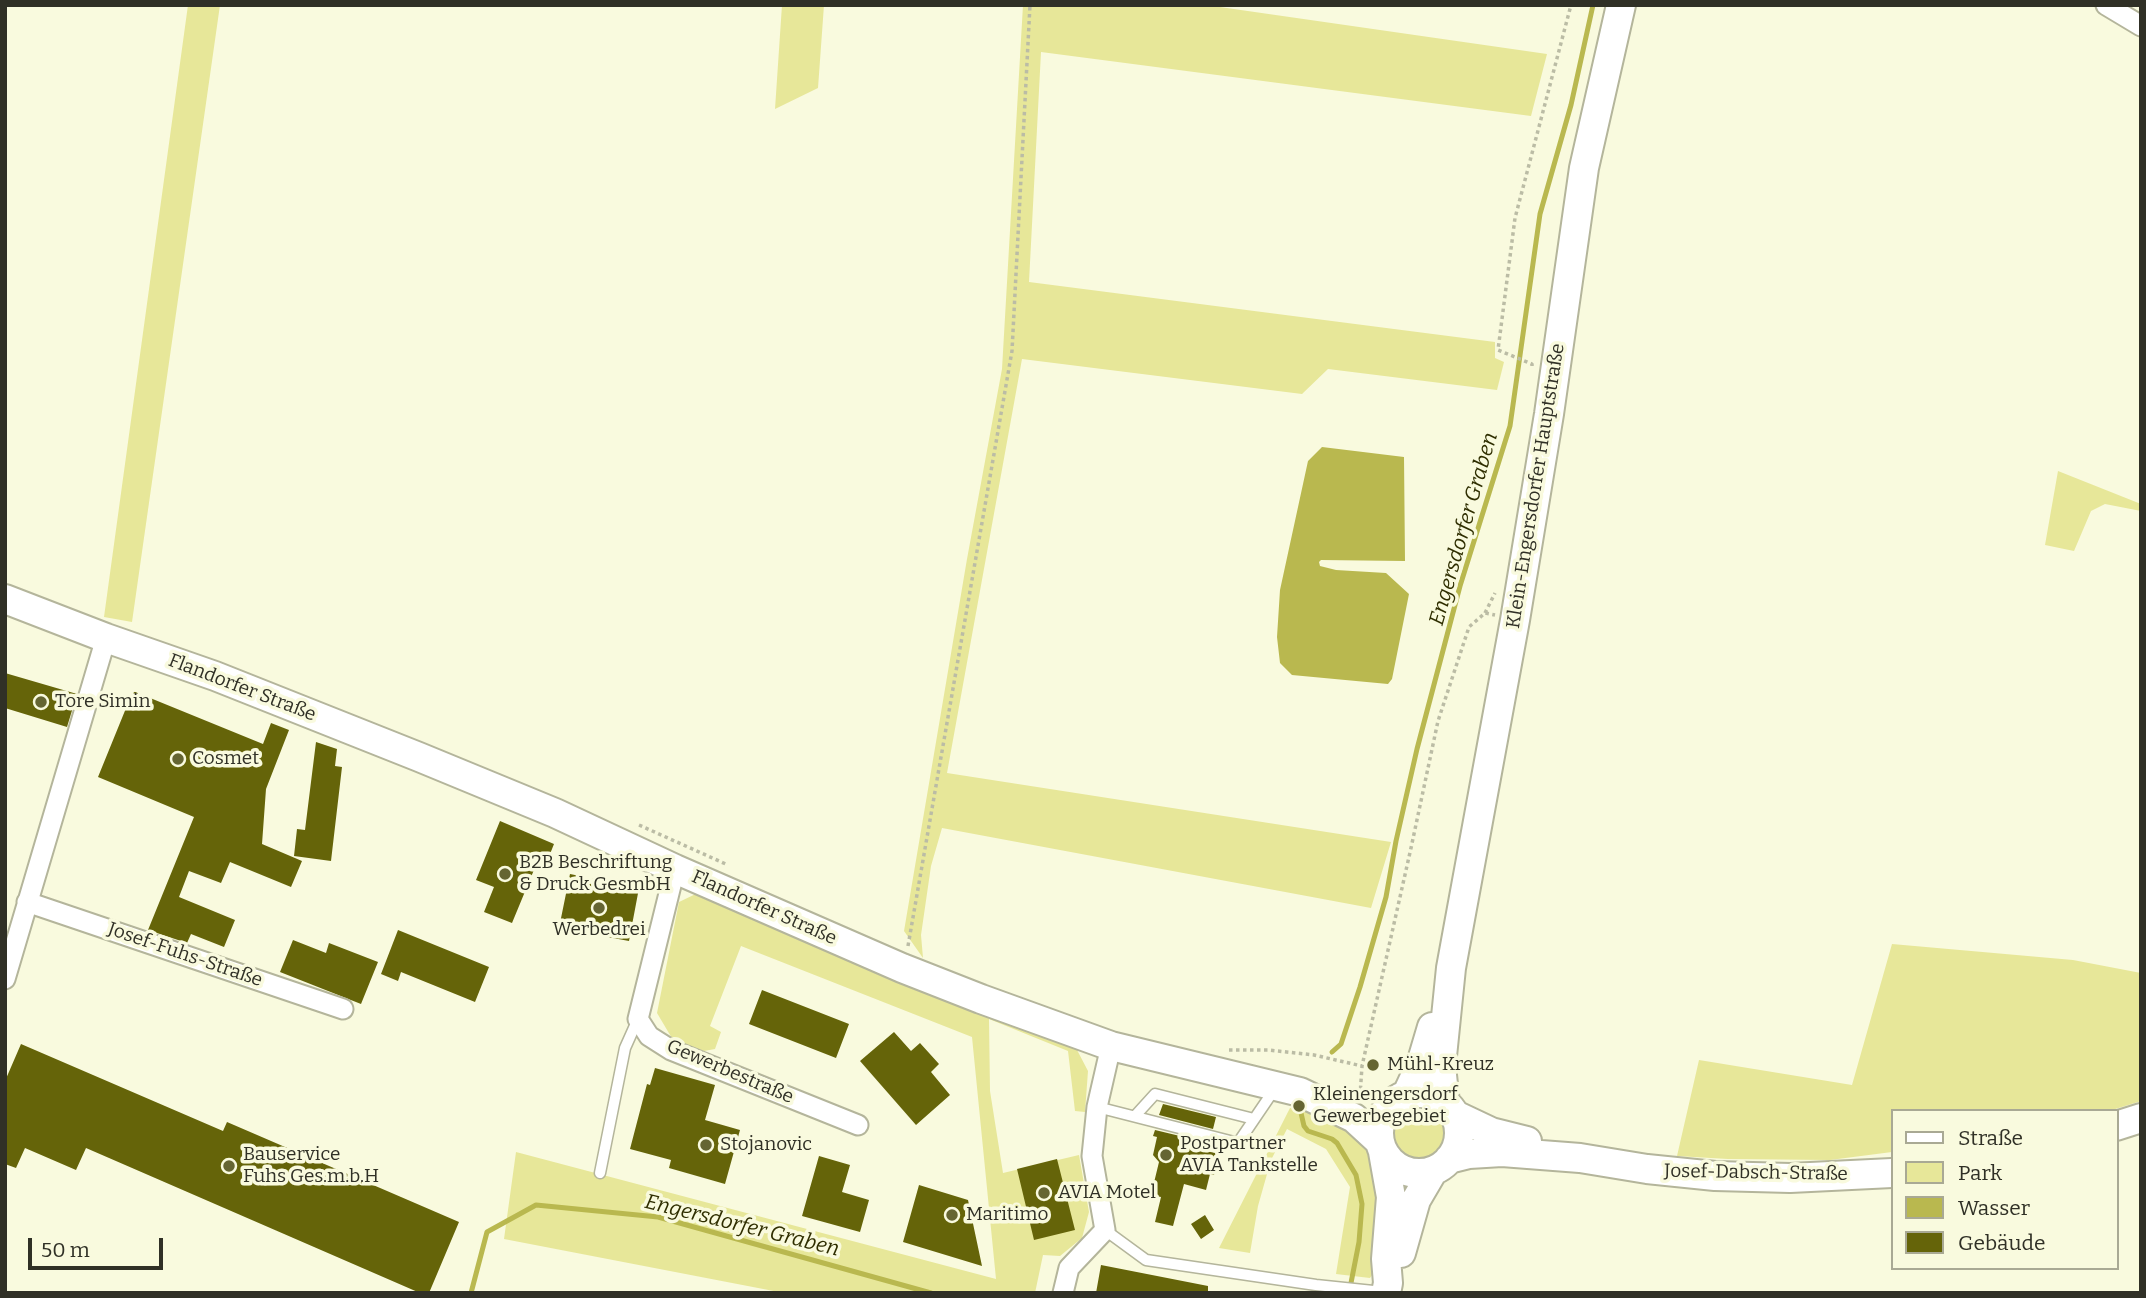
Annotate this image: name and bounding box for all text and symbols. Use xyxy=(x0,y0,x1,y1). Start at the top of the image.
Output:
street label: Klein-Engersdorfer Hauptstraße xyxy=(1502,342,1570,630)
water label: Engersdorfer Graben xyxy=(1424,430,1504,628)
street label: Flandorfer Straße xyxy=(165,649,319,727)
place label: Tore Simin xyxy=(55,691,151,713)
marker: Tore Simin xyxy=(33,694,49,710)
place label: Cosmet xyxy=(192,748,259,770)
marker: Cosmet xyxy=(170,751,186,767)
place label: B2B Beschriftung & Druck GesmbH xyxy=(519,852,672,896)
marker: B2B Beschriftung & Druck GesmbH xyxy=(497,866,513,882)
street label: Flandorfer Straße xyxy=(688,866,840,950)
marker: Werbedrei xyxy=(591,900,607,916)
street label: Josef-Fuhs-Straße xyxy=(105,918,265,992)
place label: Werbedrei xyxy=(552,919,646,941)
street label: Gewerbestraße xyxy=(663,1035,797,1109)
place label: Mühl-Kreuz xyxy=(1387,1054,1494,1076)
marker: Mühl-Kreuz xyxy=(1365,1057,1381,1073)
place label: Kleinengersdorf Gewerbegebiet xyxy=(1313,1084,1457,1128)
marker: Kleinengersdorf Gewerbegebiet xyxy=(1291,1098,1307,1114)
legend xyxy=(1890,1109,2118,1270)
text: Straße xyxy=(1958,1125,2023,1151)
place label: Postpartner AVIA Tankstelle xyxy=(1180,1133,1318,1177)
place label: Stojanovic xyxy=(720,1134,812,1156)
marker: Stojanovic xyxy=(698,1137,714,1153)
place label: Bauservice Fuhs Ges.m.b.H xyxy=(243,1144,379,1188)
marker: Postpartner AVIA Tankstelle xyxy=(1158,1147,1174,1163)
marker: Bauservice Fuhs Ges.m.b.H xyxy=(221,1158,237,1174)
street label: Josef-Dabsch-Straße xyxy=(1664,1160,1848,1186)
text: Park xyxy=(1958,1160,2002,1186)
place label: AVIA Motel xyxy=(1058,1182,1156,1204)
marker: AVIA Motel xyxy=(1036,1185,1052,1201)
water label: Engersdorfer Graben xyxy=(642,1190,842,1262)
text: Wasser xyxy=(1958,1195,2030,1221)
place label: Maritimo xyxy=(966,1204,1048,1226)
marker: Maritimo xyxy=(944,1207,960,1223)
scale bar xyxy=(32,1224,166,1268)
text: Gebäude xyxy=(1958,1230,2046,1256)
text: 50 m xyxy=(41,1237,90,1263)

